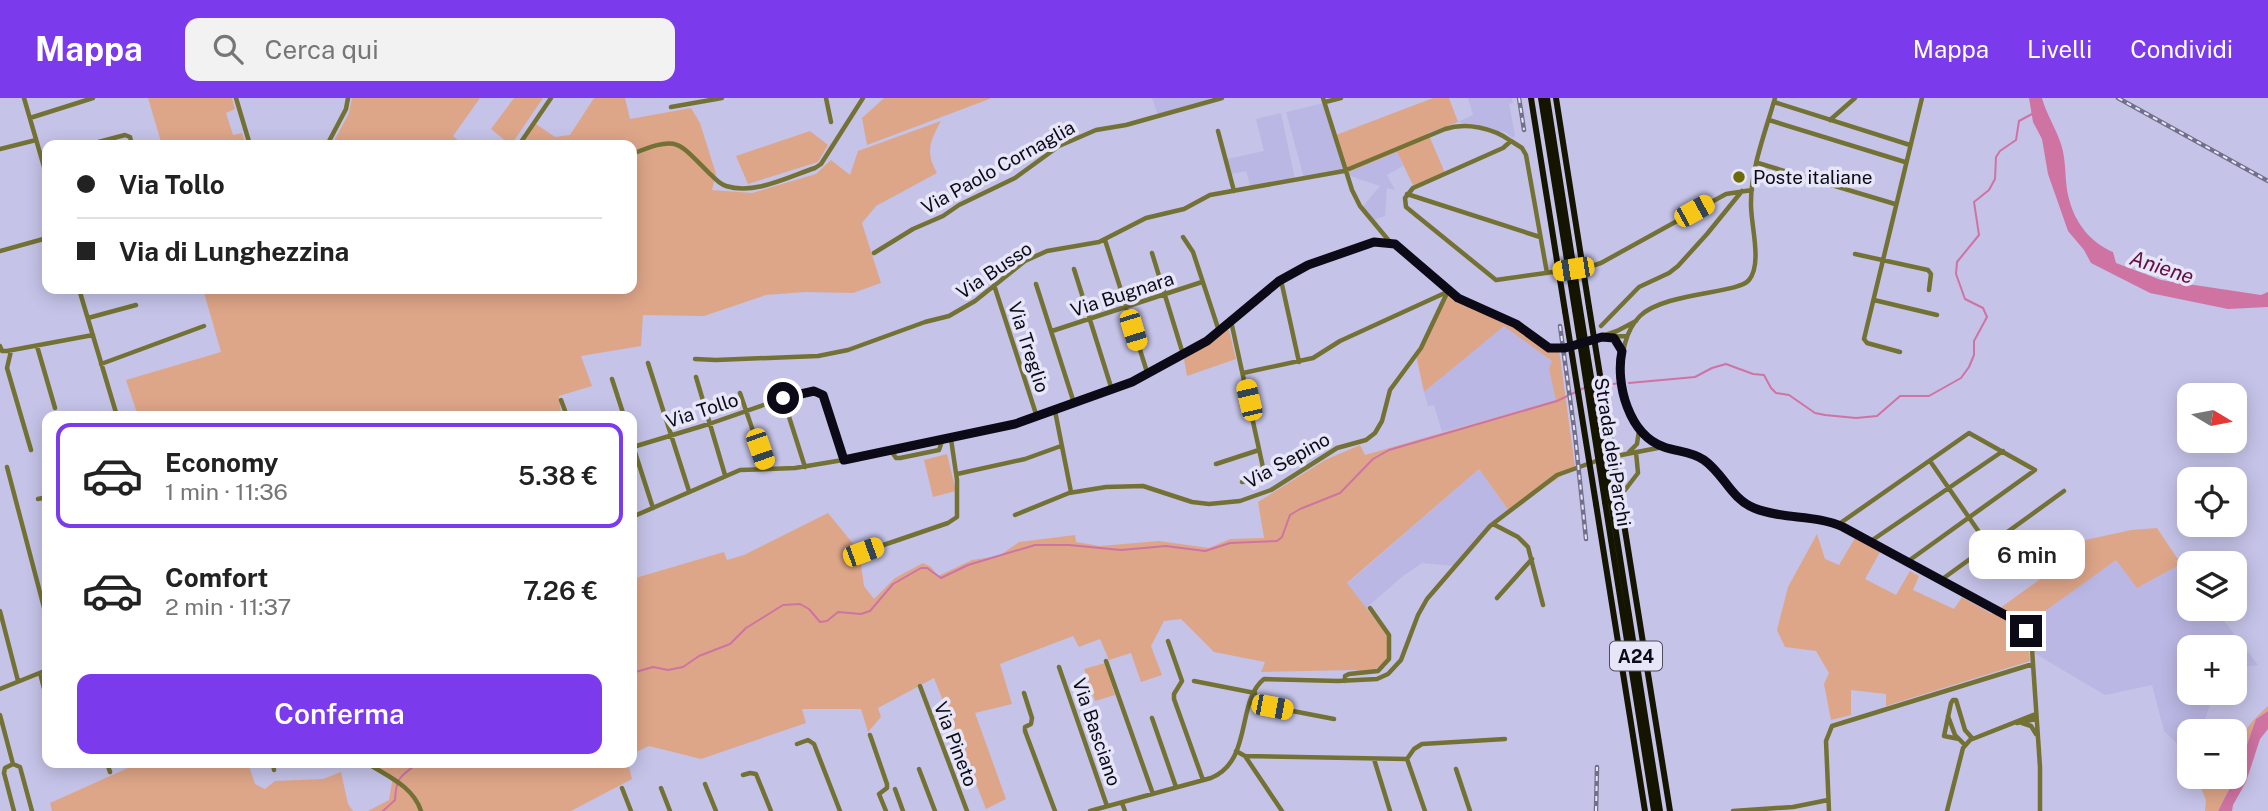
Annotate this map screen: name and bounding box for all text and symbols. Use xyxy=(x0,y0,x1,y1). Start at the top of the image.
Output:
search box xyxy=(185,18,675,81)
text: Mappa xyxy=(35,30,143,68)
icon: search xyxy=(209,30,247,68)
text: Cerca qui xyxy=(265,34,379,65)
text: Mappa xyxy=(1913,35,1989,63)
text: Livelli xyxy=(2027,35,2092,63)
text: Condividi xyxy=(2130,35,2233,63)
street label: Via Paolo Cornaglia xyxy=(918,116,1078,218)
place label: Poste italiane xyxy=(1753,166,1873,188)
text: Via Tollo xyxy=(119,169,225,200)
marker: Poste italiane xyxy=(1731,169,1747,185)
car xyxy=(1671,192,1718,230)
text: Via di Lunghezzina xyxy=(119,236,349,267)
street label: Via Busso xyxy=(952,237,1036,303)
water label: Aniene xyxy=(2127,245,2197,289)
car xyxy=(1551,255,1596,283)
street label: Via Bugnara xyxy=(1068,267,1176,321)
street label: Via Treglio xyxy=(1004,299,1054,395)
car xyxy=(1117,307,1150,353)
street label: Strada dei Parchi xyxy=(1590,376,1636,528)
car xyxy=(1235,377,1264,423)
route start xyxy=(767,382,799,414)
north arrow xyxy=(2177,383,2247,453)
map controls xyxy=(2177,383,2247,789)
street label: Via Tollo xyxy=(663,388,741,432)
car xyxy=(744,426,777,472)
street label: Via Sepino xyxy=(1241,428,1333,492)
icon: car xyxy=(81,444,144,507)
text: Economy xyxy=(165,447,278,478)
text: 5.38 € xyxy=(518,460,598,491)
button: locate xyxy=(2177,467,2247,537)
text: 1 min · 11:36 xyxy=(165,478,288,505)
callout: 6 min xyxy=(1968,530,2084,578)
car xyxy=(840,535,887,569)
text: 6 min xyxy=(1997,541,2057,568)
button: layers xyxy=(2177,551,2247,621)
icon: car xyxy=(81,559,144,622)
text: Comfort xyxy=(165,562,268,593)
text: 7.26 € xyxy=(523,575,598,606)
text: 2 min · 11:37 xyxy=(165,593,291,620)
route end xyxy=(2010,615,2042,647)
button: + xyxy=(2177,635,2247,705)
road number: A24 xyxy=(1610,642,1662,670)
button: Conferma xyxy=(77,674,602,754)
street label: Via Basciano xyxy=(1068,675,1126,789)
car xyxy=(1250,693,1295,721)
street label: Via Pineto xyxy=(930,699,982,789)
button: − xyxy=(2177,719,2247,789)

